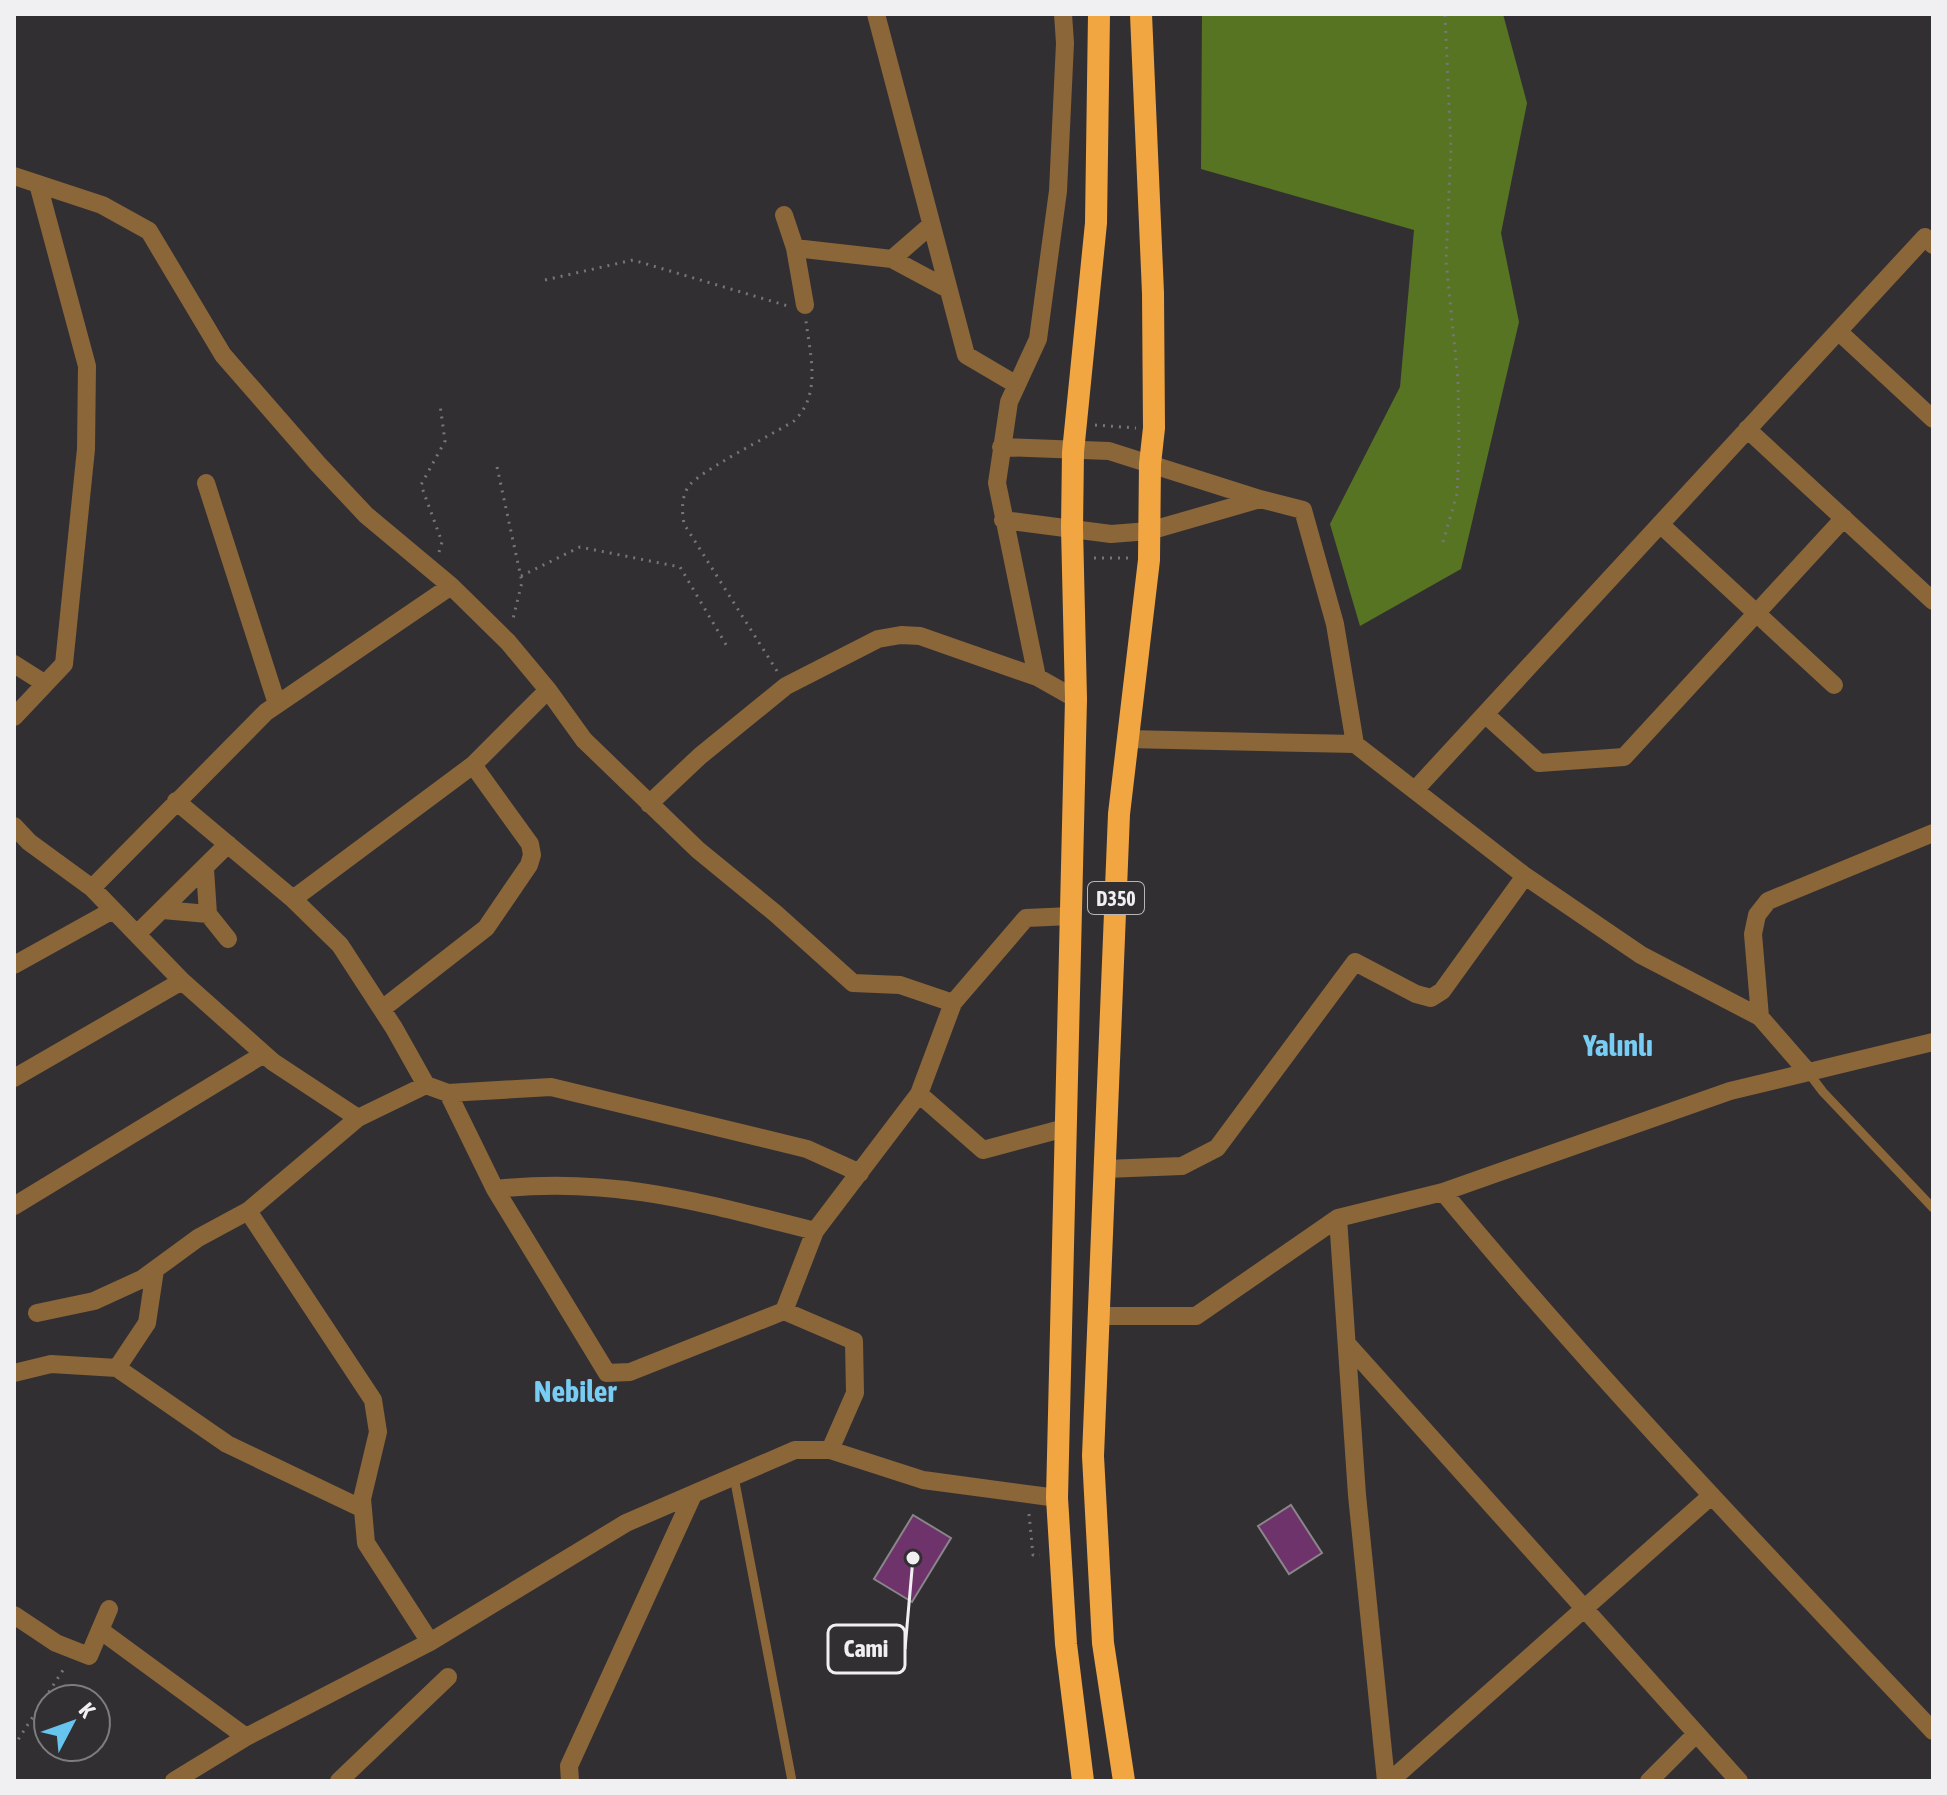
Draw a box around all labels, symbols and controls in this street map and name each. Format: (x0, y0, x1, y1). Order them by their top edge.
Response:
road number: D350 (1088, 882, 1144, 914)
district label: Yalınlı (1582, 1028, 1653, 1062)
district label: Nebiler (534, 1374, 617, 1408)
callout: Cami (828, 1625, 905, 1673)
text: Cami (844, 1635, 888, 1662)
north arrow (32, 1683, 112, 1763)
text: K (74, 1697, 101, 1723)

